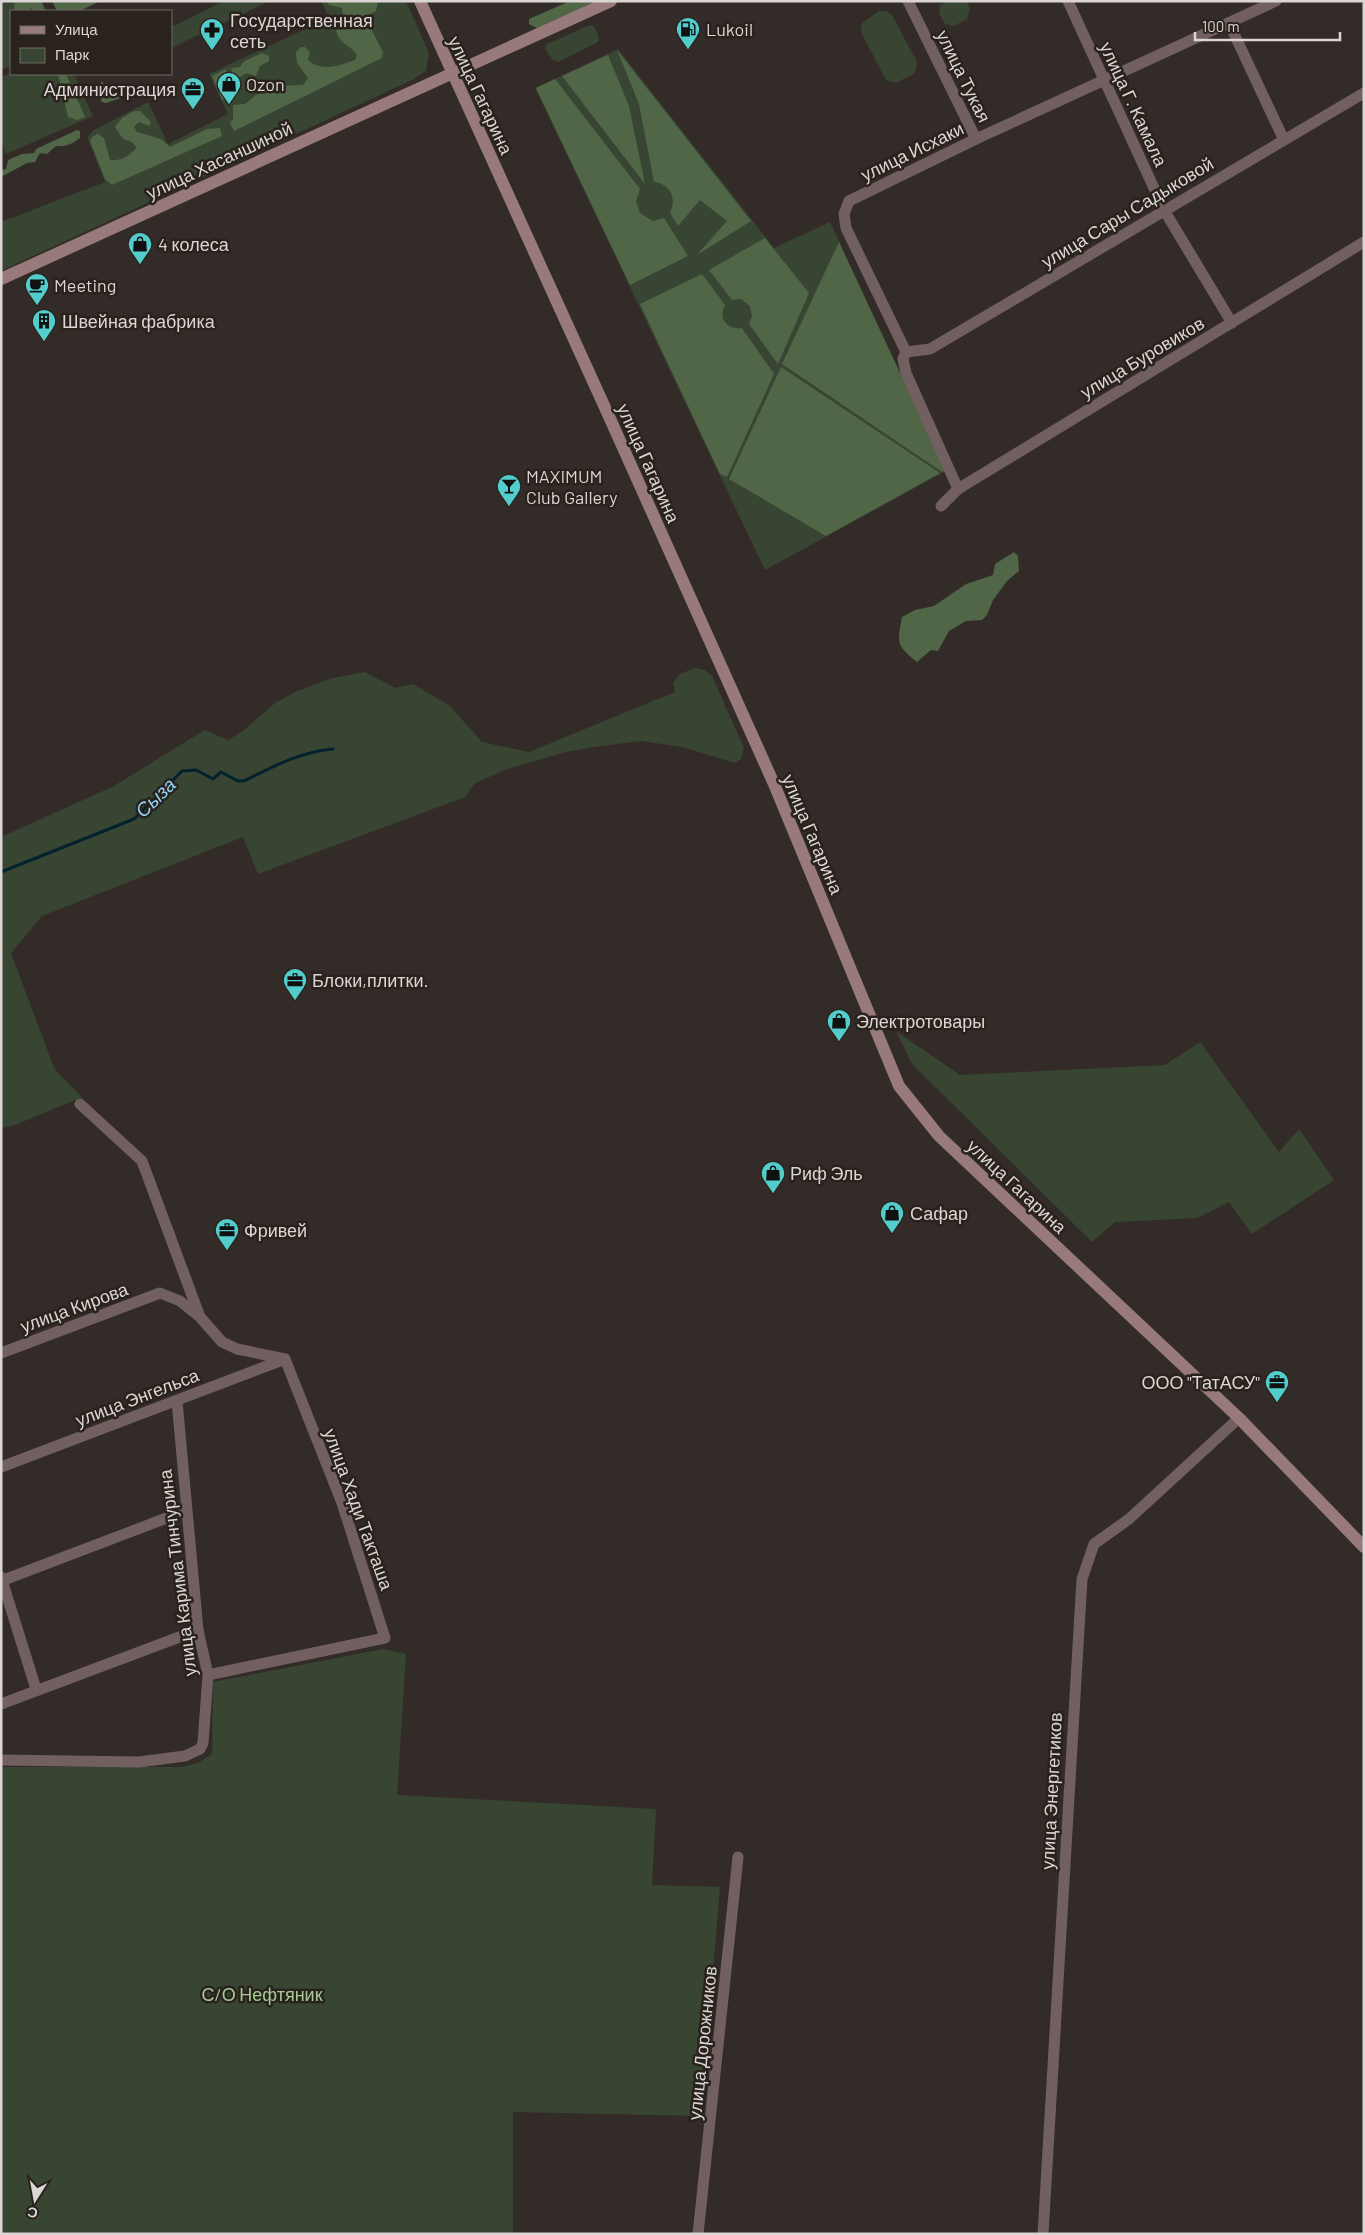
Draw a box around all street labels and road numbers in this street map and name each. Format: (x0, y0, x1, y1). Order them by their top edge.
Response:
street label: улица Тукая (932, 26, 996, 126)
street label: улица Гагарина (444, 32, 518, 159)
street label: улица Г. Камала (1096, 38, 1173, 171)
street label: улица Хасаншиной (142, 117, 296, 203)
street label: улица Исхаки (857, 117, 967, 185)
street label: улица Сары Садыковой (1037, 152, 1217, 272)
street label: улица Буровиков (1076, 311, 1208, 403)
street label: улица Гагарина (613, 400, 685, 527)
street label: улица Гагарина (778, 771, 849, 898)
street label: улица Гагарина (963, 1134, 1072, 1238)
street label: улица Кирова (17, 1277, 132, 1337)
street label: улица Энгельса (72, 1363, 203, 1431)
street label: улица Хади Такташа (320, 1425, 399, 1594)
street label: улица Карима Тинчурина (153, 1467, 201, 1678)
street label: улица Энергетиков (1036, 1712, 1066, 1870)
street label: улица Дорожников (683, 1965, 721, 2121)

